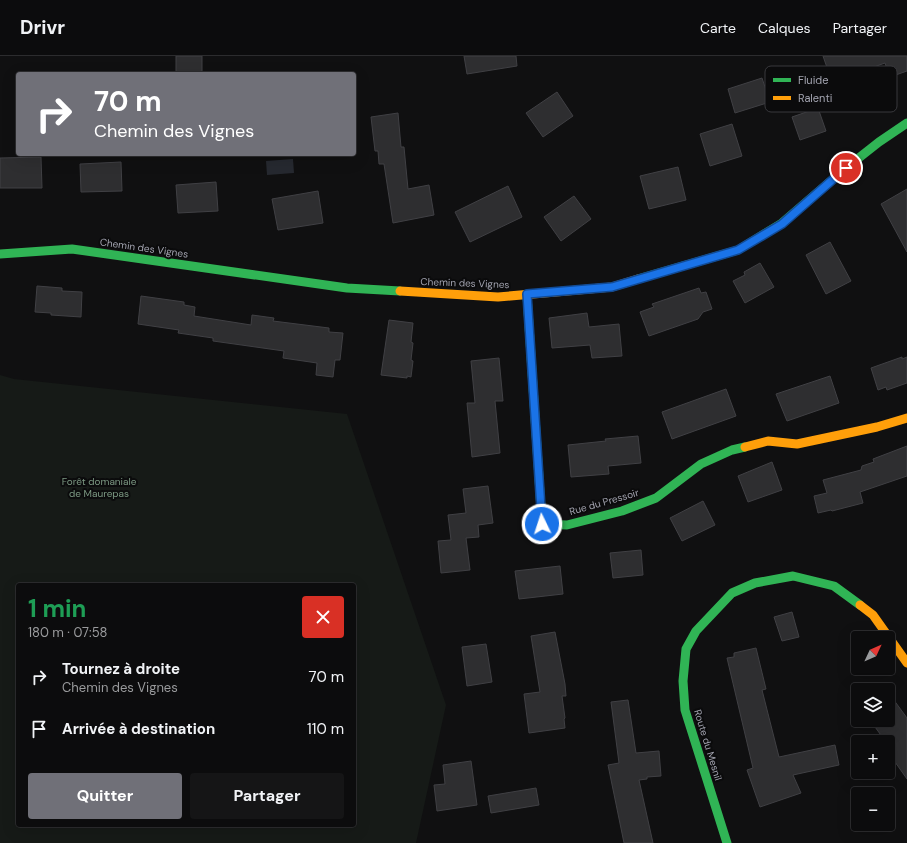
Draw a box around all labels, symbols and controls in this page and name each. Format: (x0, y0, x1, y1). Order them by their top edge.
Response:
text: Drivr (20, 15, 65, 40)
text: Carte (700, 19, 736, 37)
text: Calques (758, 19, 811, 37)
text: Partager (833, 19, 887, 37)
legend (765, 66, 897, 112)
text: Fluide (798, 73, 828, 87)
text: 70 m (94, 83, 162, 120)
icon: right (28, 88, 80, 140)
text: Ralenti (798, 91, 832, 105)
text: Chemin des Vignes (94, 119, 254, 143)
pin (829, 151, 863, 185)
icon: arrive (835, 157, 857, 179)
street label: Chemin des Vignes (99, 235, 189, 261)
street label: Chemin des Vignes (420, 275, 510, 291)
park label: Forêt domaniale de Maurepas (62, 475, 137, 500)
street label: Rue du Pressoir (568, 486, 641, 518)
position arrow (521, 503, 563, 545)
text: 1 min (28, 593, 86, 624)
button: close (302, 596, 344, 638)
text: 180 m · 07:58 (28, 624, 108, 641)
north arrow (851, 631, 895, 675)
map controls (851, 631, 895, 831)
text: Tournez à droite (62, 659, 180, 679)
icon: right (28, 666, 50, 688)
text: 70 m (309, 667, 344, 687)
text: Chemin des Vignes (62, 679, 178, 696)
button: layers (851, 683, 895, 727)
street label: Route du Mesnil (691, 708, 725, 782)
icon: arrive (28, 718, 50, 740)
text: Arrivée à destination (62, 719, 215, 739)
text: 110 m (307, 719, 344, 739)
button: + (851, 735, 895, 779)
button: Quitter (28, 773, 182, 819)
button: Partager (190, 773, 344, 819)
button: − (851, 787, 895, 831)

